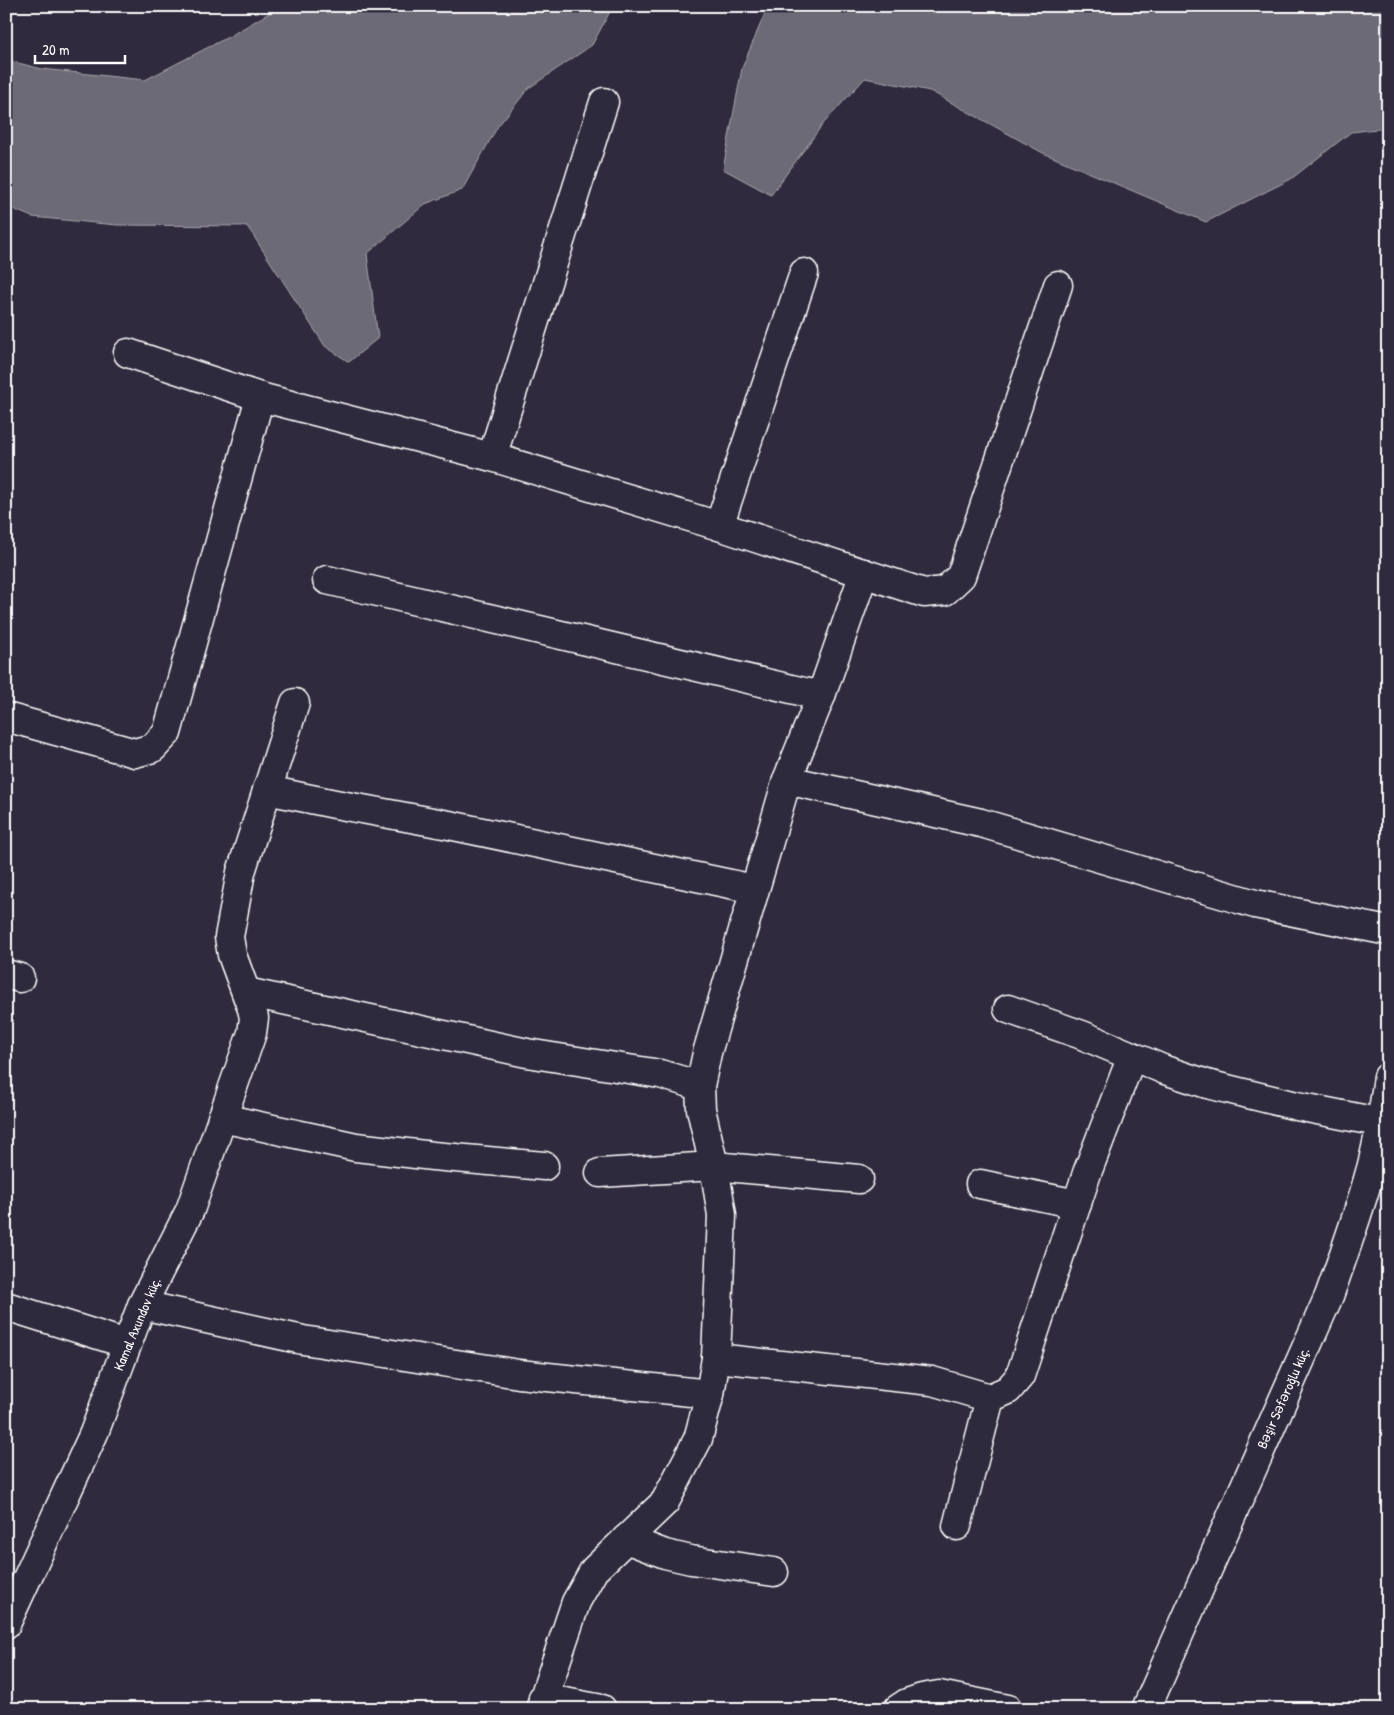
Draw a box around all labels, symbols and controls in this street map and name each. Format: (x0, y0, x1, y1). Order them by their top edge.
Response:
scale bar (35, 32, 125, 64)
text: 20 m (42, 39, 69, 60)
street label: Kamal Axundov küç. (108, 1274, 165, 1373)
street label: Bəşir Səfəroğlu küç. (1252, 1344, 1314, 1452)

